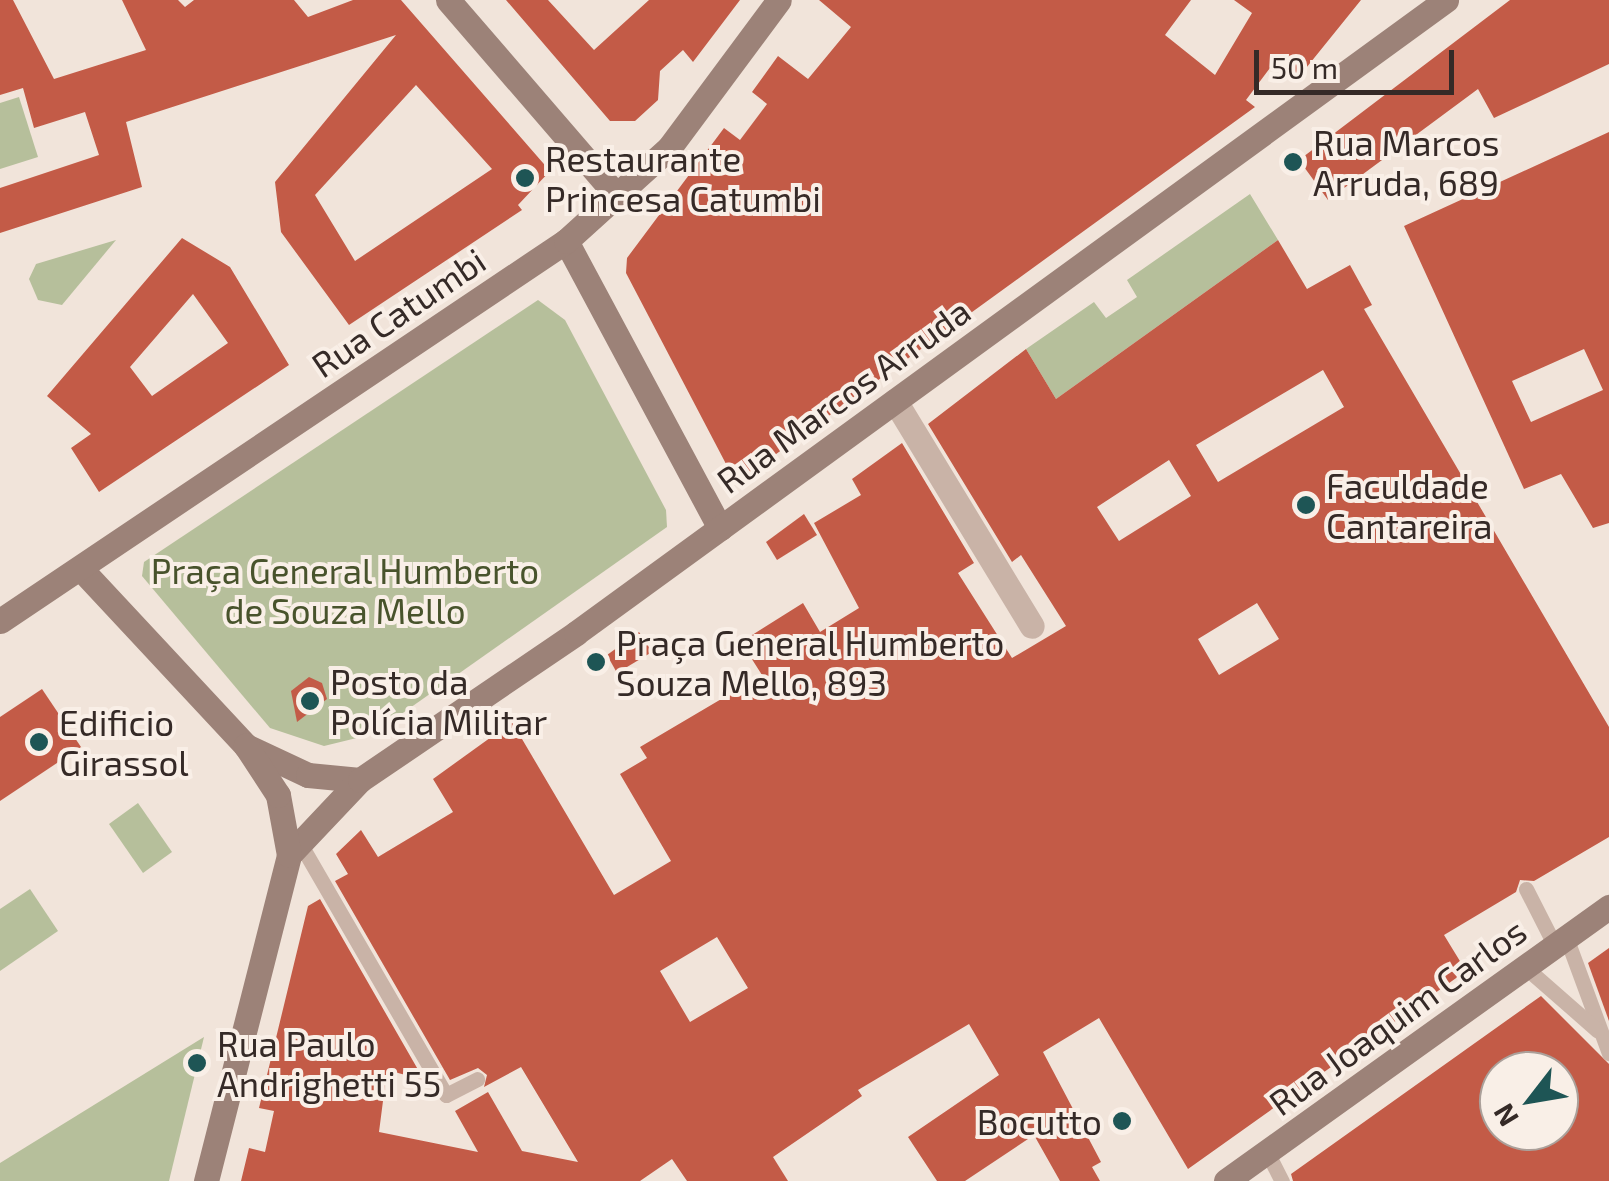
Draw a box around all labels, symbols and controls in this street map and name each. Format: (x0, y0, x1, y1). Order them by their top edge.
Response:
scale bar (1259, 30, 1459, 92)
text: 50 m (1271, 49, 1338, 85)
place label: Rua Marcos Arruda, 689 (1313, 121, 1500, 203)
place label: Restaurante Princesa Catumbi (545, 137, 821, 219)
marker: Rua Marcos Arruda, 689 (1282, 151, 1304, 173)
marker: Restaurante Princesa Catumbi (514, 167, 536, 189)
street label: Rua Catumbi (303, 239, 493, 385)
street label: Rua Marcos Arruda (708, 289, 978, 501)
place label: Faculdade Cantareira (1326, 464, 1492, 546)
marker: Faculdade Cantareira (1295, 494, 1317, 516)
park label: Praça General Humberto de Souza Mello (150, 549, 540, 631)
place label: Praça General Humberto Souza Mello, 893 (616, 621, 1005, 703)
marker: Praça General Humberto Souza Mello, 893 (585, 651, 607, 673)
place label: Posto da Polícia Militar (330, 660, 547, 742)
marker: Posto da Polícia Militar (299, 690, 321, 712)
place label: Edificio Girassol (59, 701, 189, 783)
marker: Edificio Girassol (28, 731, 50, 753)
street label: Rua Joaquim Carlos (1260, 909, 1534, 1123)
place label: Rua Paulo Andrighetti 55 (217, 1022, 441, 1104)
north arrow (1479, 1051, 1579, 1151)
marker: Rua Paulo Andrighetti 55 (186, 1052, 208, 1074)
text: N (1485, 1098, 1525, 1133)
place label: Bocutto (977, 1100, 1102, 1142)
marker: Bocutto (1111, 1110, 1133, 1132)

